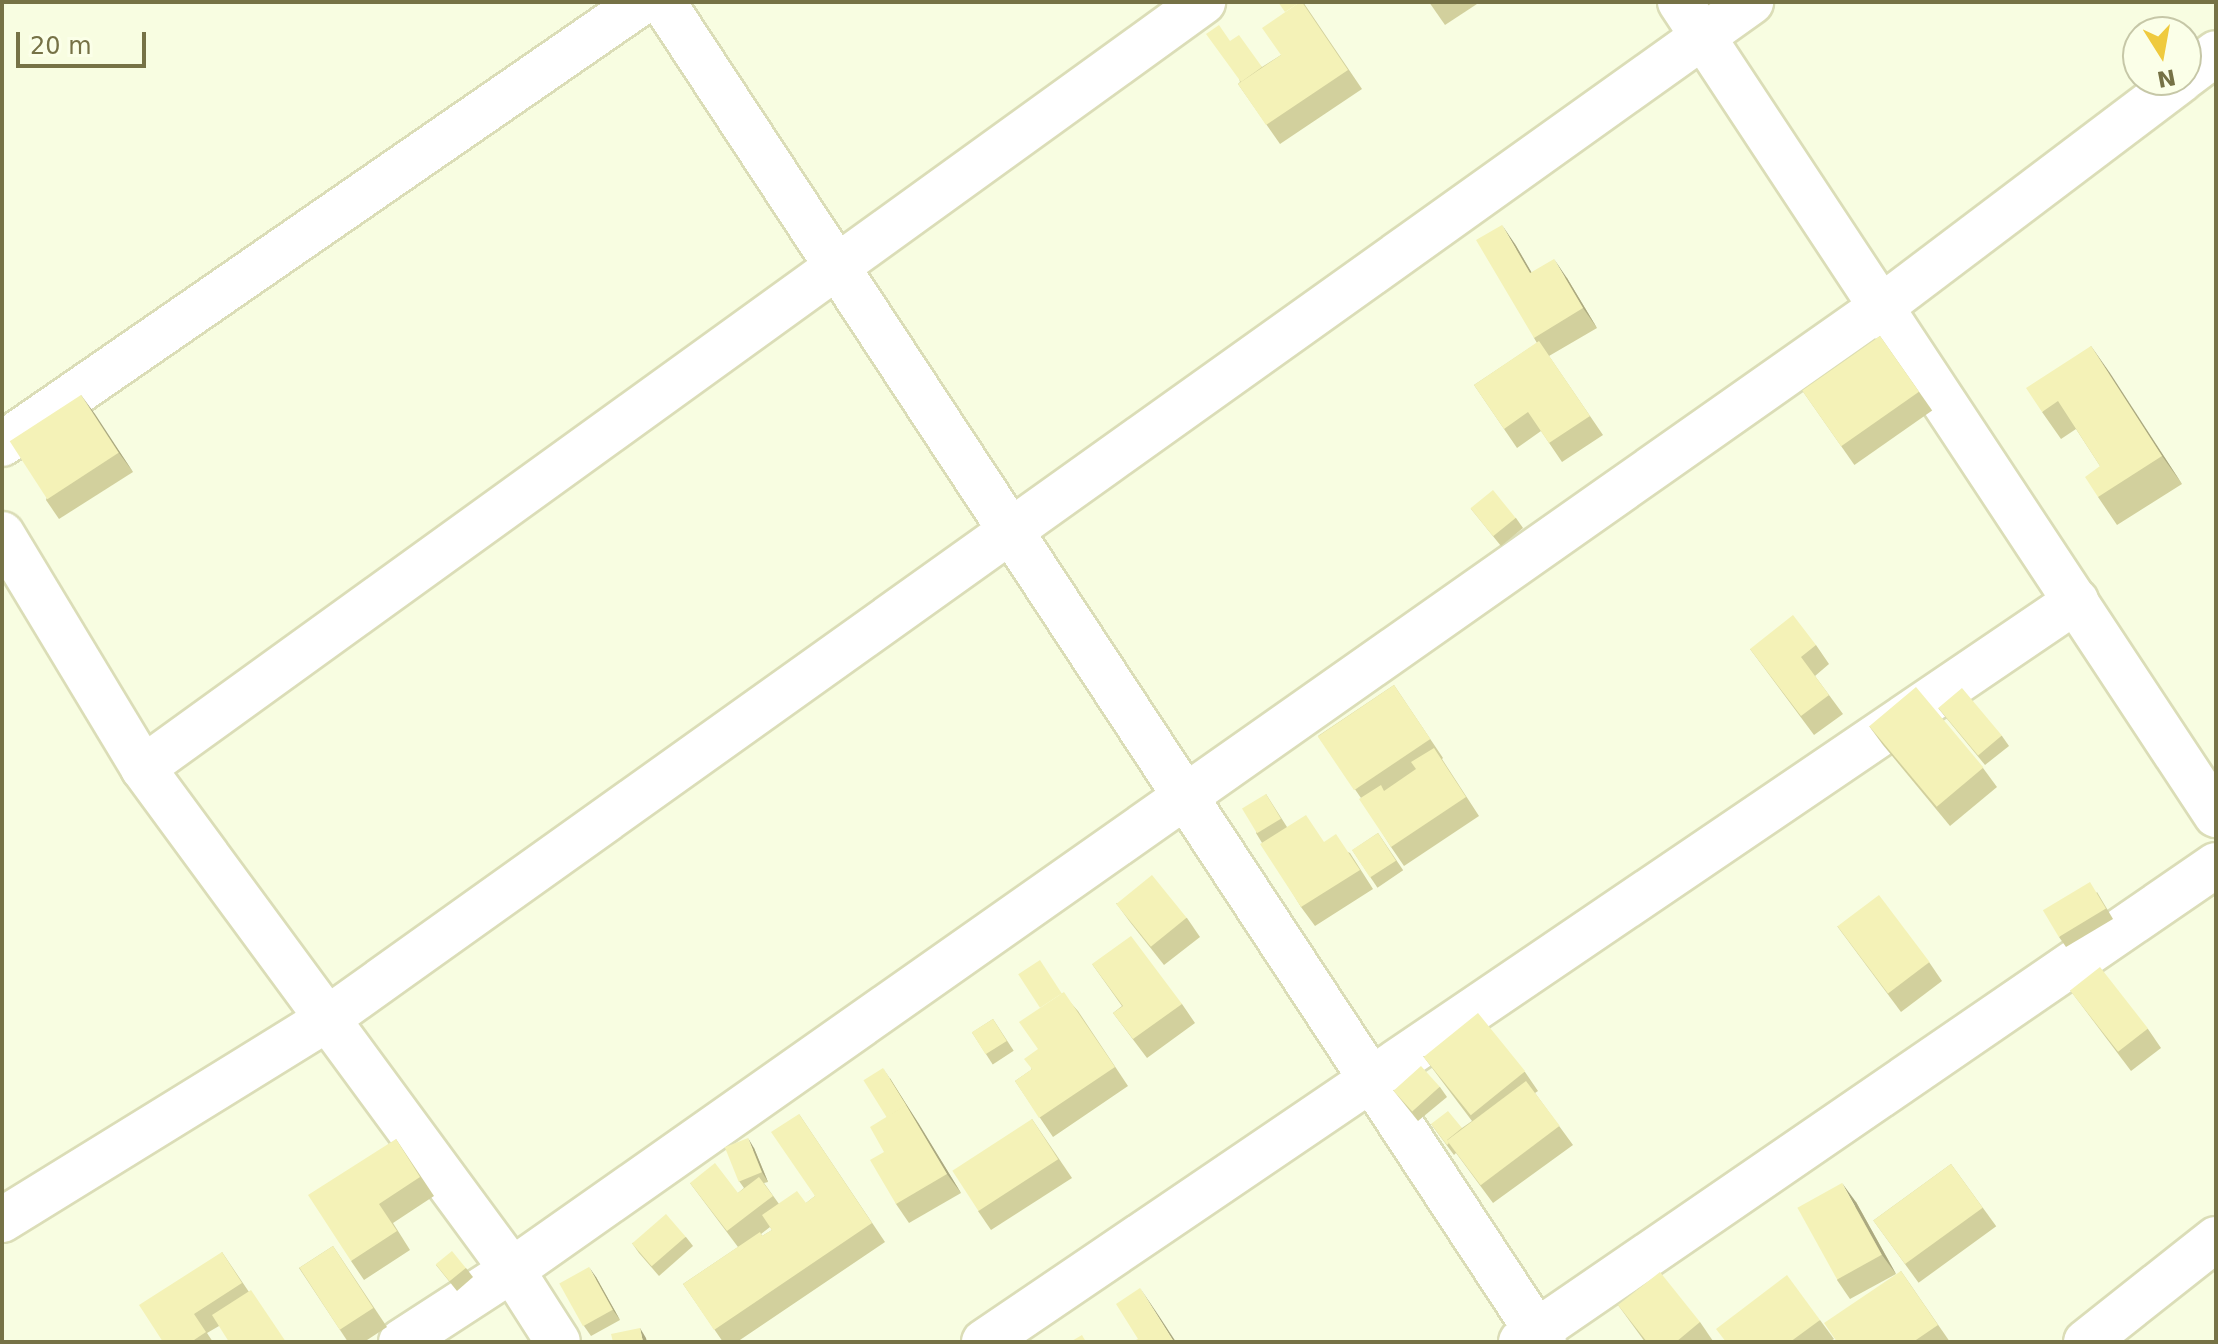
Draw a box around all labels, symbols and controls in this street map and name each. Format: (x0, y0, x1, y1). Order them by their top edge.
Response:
scale bar (20, 16, 150, 66)
north arrow (2122, 16, 2202, 96)
text: 20 m (30, 32, 92, 60)
text: N (2155, 64, 2178, 92)

